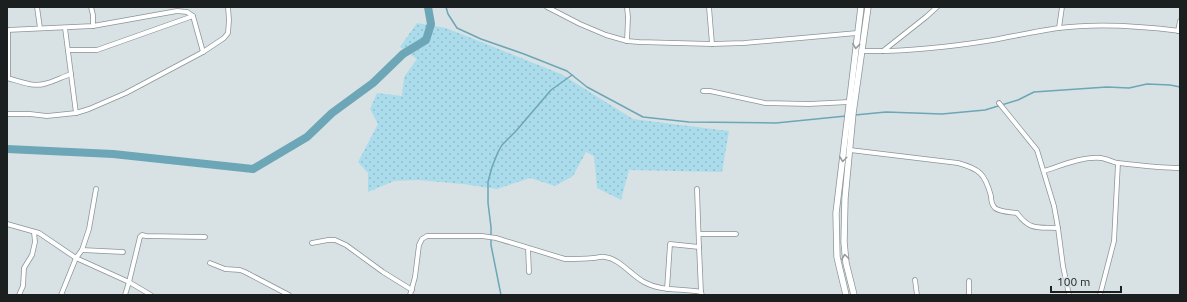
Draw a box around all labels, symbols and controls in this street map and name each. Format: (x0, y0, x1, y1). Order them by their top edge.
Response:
one-way arrow (851, 43, 860, 49)
one-way arrow (838, 156, 847, 162)
one-way arrow (841, 254, 850, 260)
scale bar (1051, 268, 1121, 294)
text: 100 m (1057, 275, 1090, 288)

